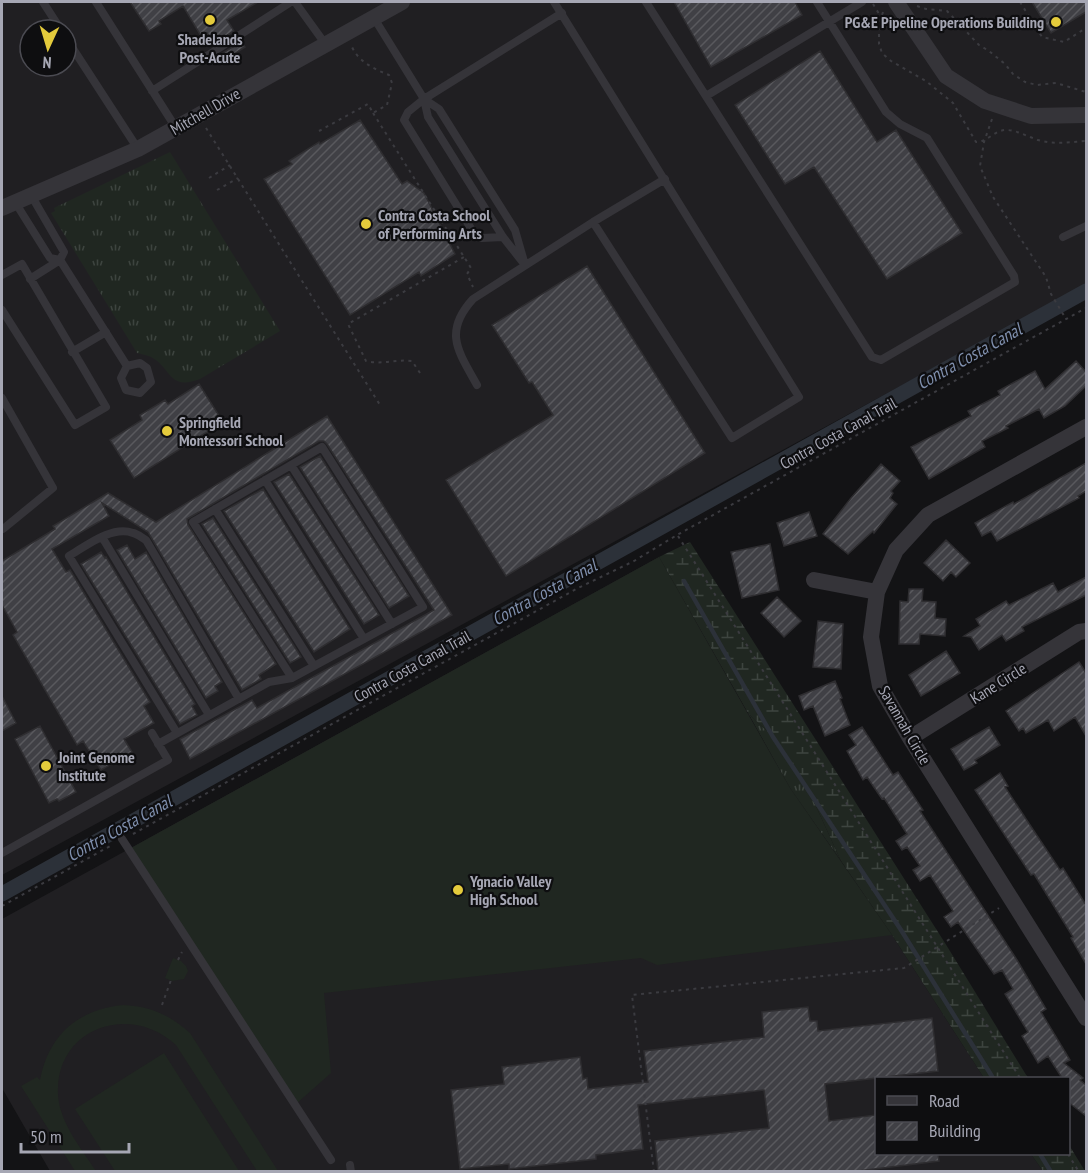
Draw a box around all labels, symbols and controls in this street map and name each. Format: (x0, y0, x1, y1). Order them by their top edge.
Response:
place label: PG&E Pipeline Operations Building (845, 12, 1044, 32)
marker: Shadelands Post-Acute (203, 13, 217, 27)
marker: PG&E Pipeline Operations Building (1049, 15, 1063, 29)
north arrow (18, 18, 78, 78)
place label: Shadelands Post-Acute (177, 29, 243, 67)
text: N (42, 53, 52, 73)
street label: Mitchell Drive (167, 83, 243, 139)
place label: Contra Costa School of Performing Arts (378, 205, 490, 243)
marker: Contra Costa School of Performing Arts (359, 217, 373, 231)
water label: Contra Costa Canal (913, 317, 1027, 394)
street label: Contra Costa Canal Trail (776, 393, 900, 473)
place label: Springfield Montessori School (179, 412, 283, 450)
marker: Springfield Montessori School (160, 424, 174, 438)
water label: Contra Costa Canal (488, 553, 602, 630)
street label: Contra Costa Canal Trail (350, 626, 474, 706)
street label: Kane Circle (966, 658, 1030, 708)
street label: Savannah Circle (874, 682, 936, 768)
place label: Joint Genome Institute (57, 747, 135, 785)
marker: Joint Genome Institute (39, 759, 53, 773)
water label: Contra Costa Canal (63, 789, 177, 866)
place label: Ygnacio Valley High School (469, 871, 552, 909)
marker: Ygnacio Valley High School (451, 883, 465, 897)
legend (875, 1077, 1070, 1155)
text: Road (929, 1089, 960, 1112)
scale bar (21, 1116, 129, 1154)
text: Building (929, 1119, 981, 1142)
text: 50 m (30, 1125, 62, 1148)

